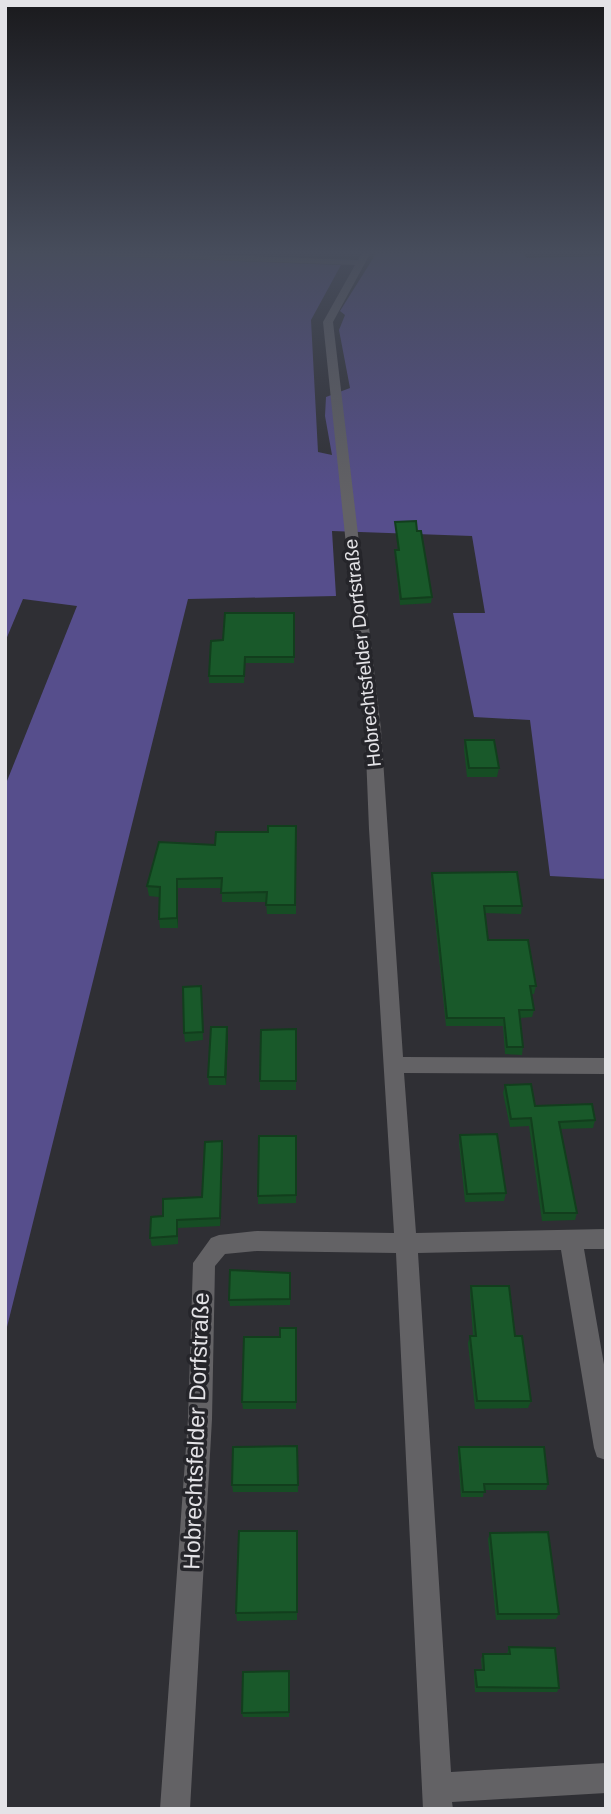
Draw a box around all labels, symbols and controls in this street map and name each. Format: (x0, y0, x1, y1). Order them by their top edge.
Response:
street label: Hobrechtsfelder Dorfstraße (340, 538, 385, 768)
street label: Hobrechtsfelder Dorfstraße (178, 1292, 214, 1570)

